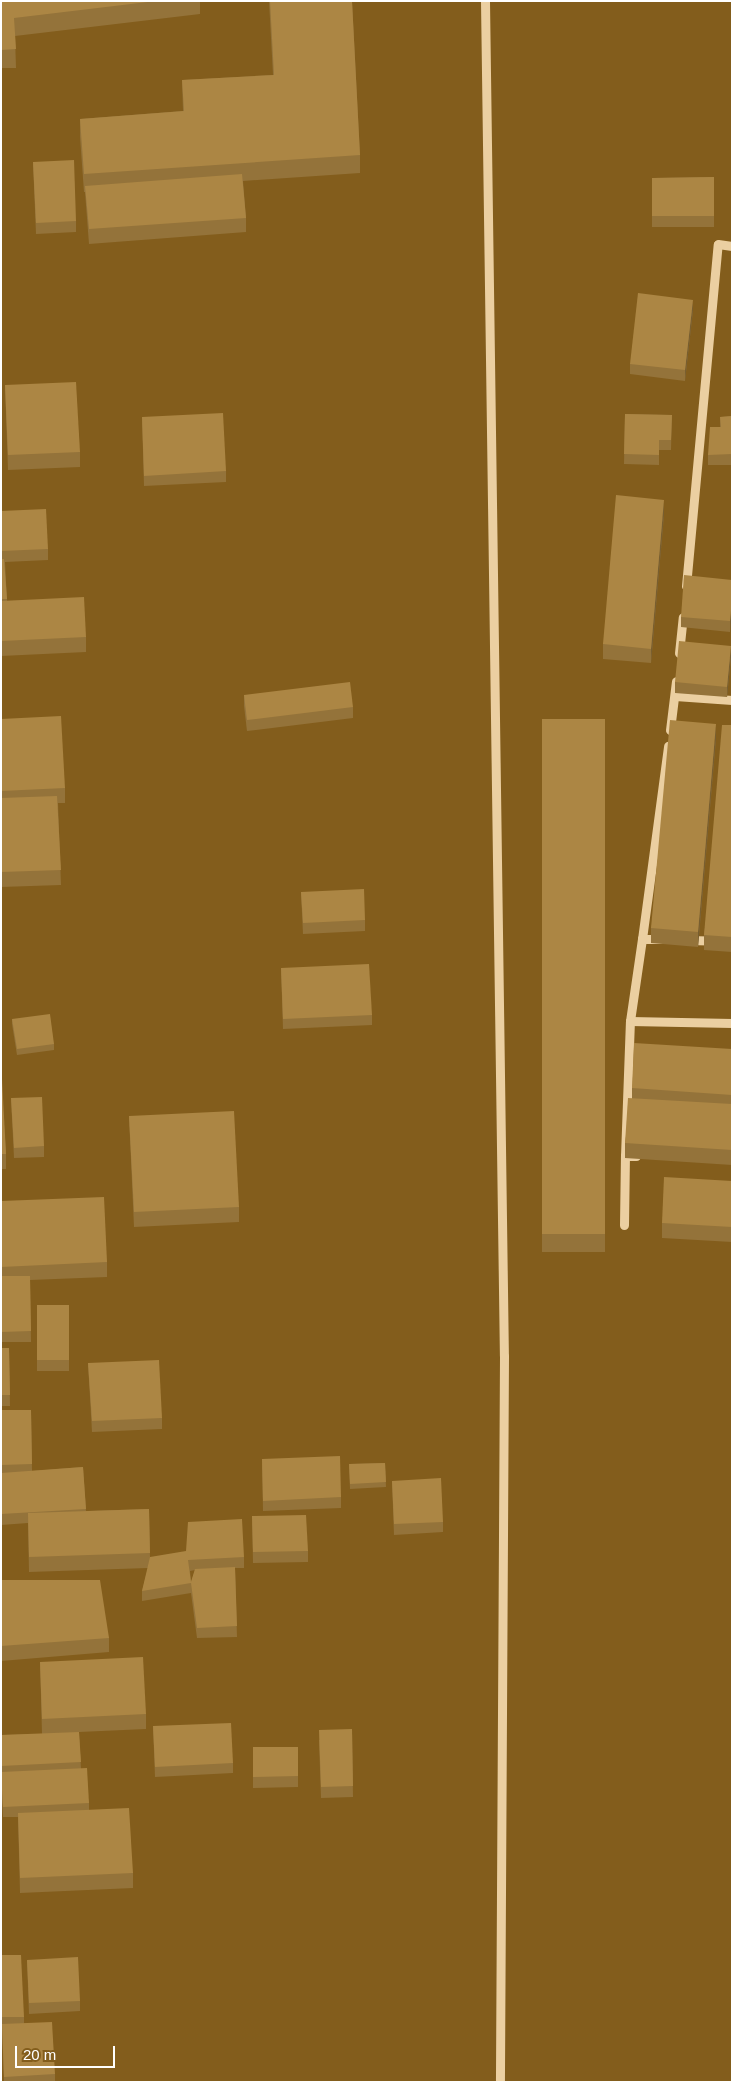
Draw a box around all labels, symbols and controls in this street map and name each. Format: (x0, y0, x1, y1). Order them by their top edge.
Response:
scale bar (18, 2036, 118, 2068)
text: 20 m (23, 2046, 56, 2063)

